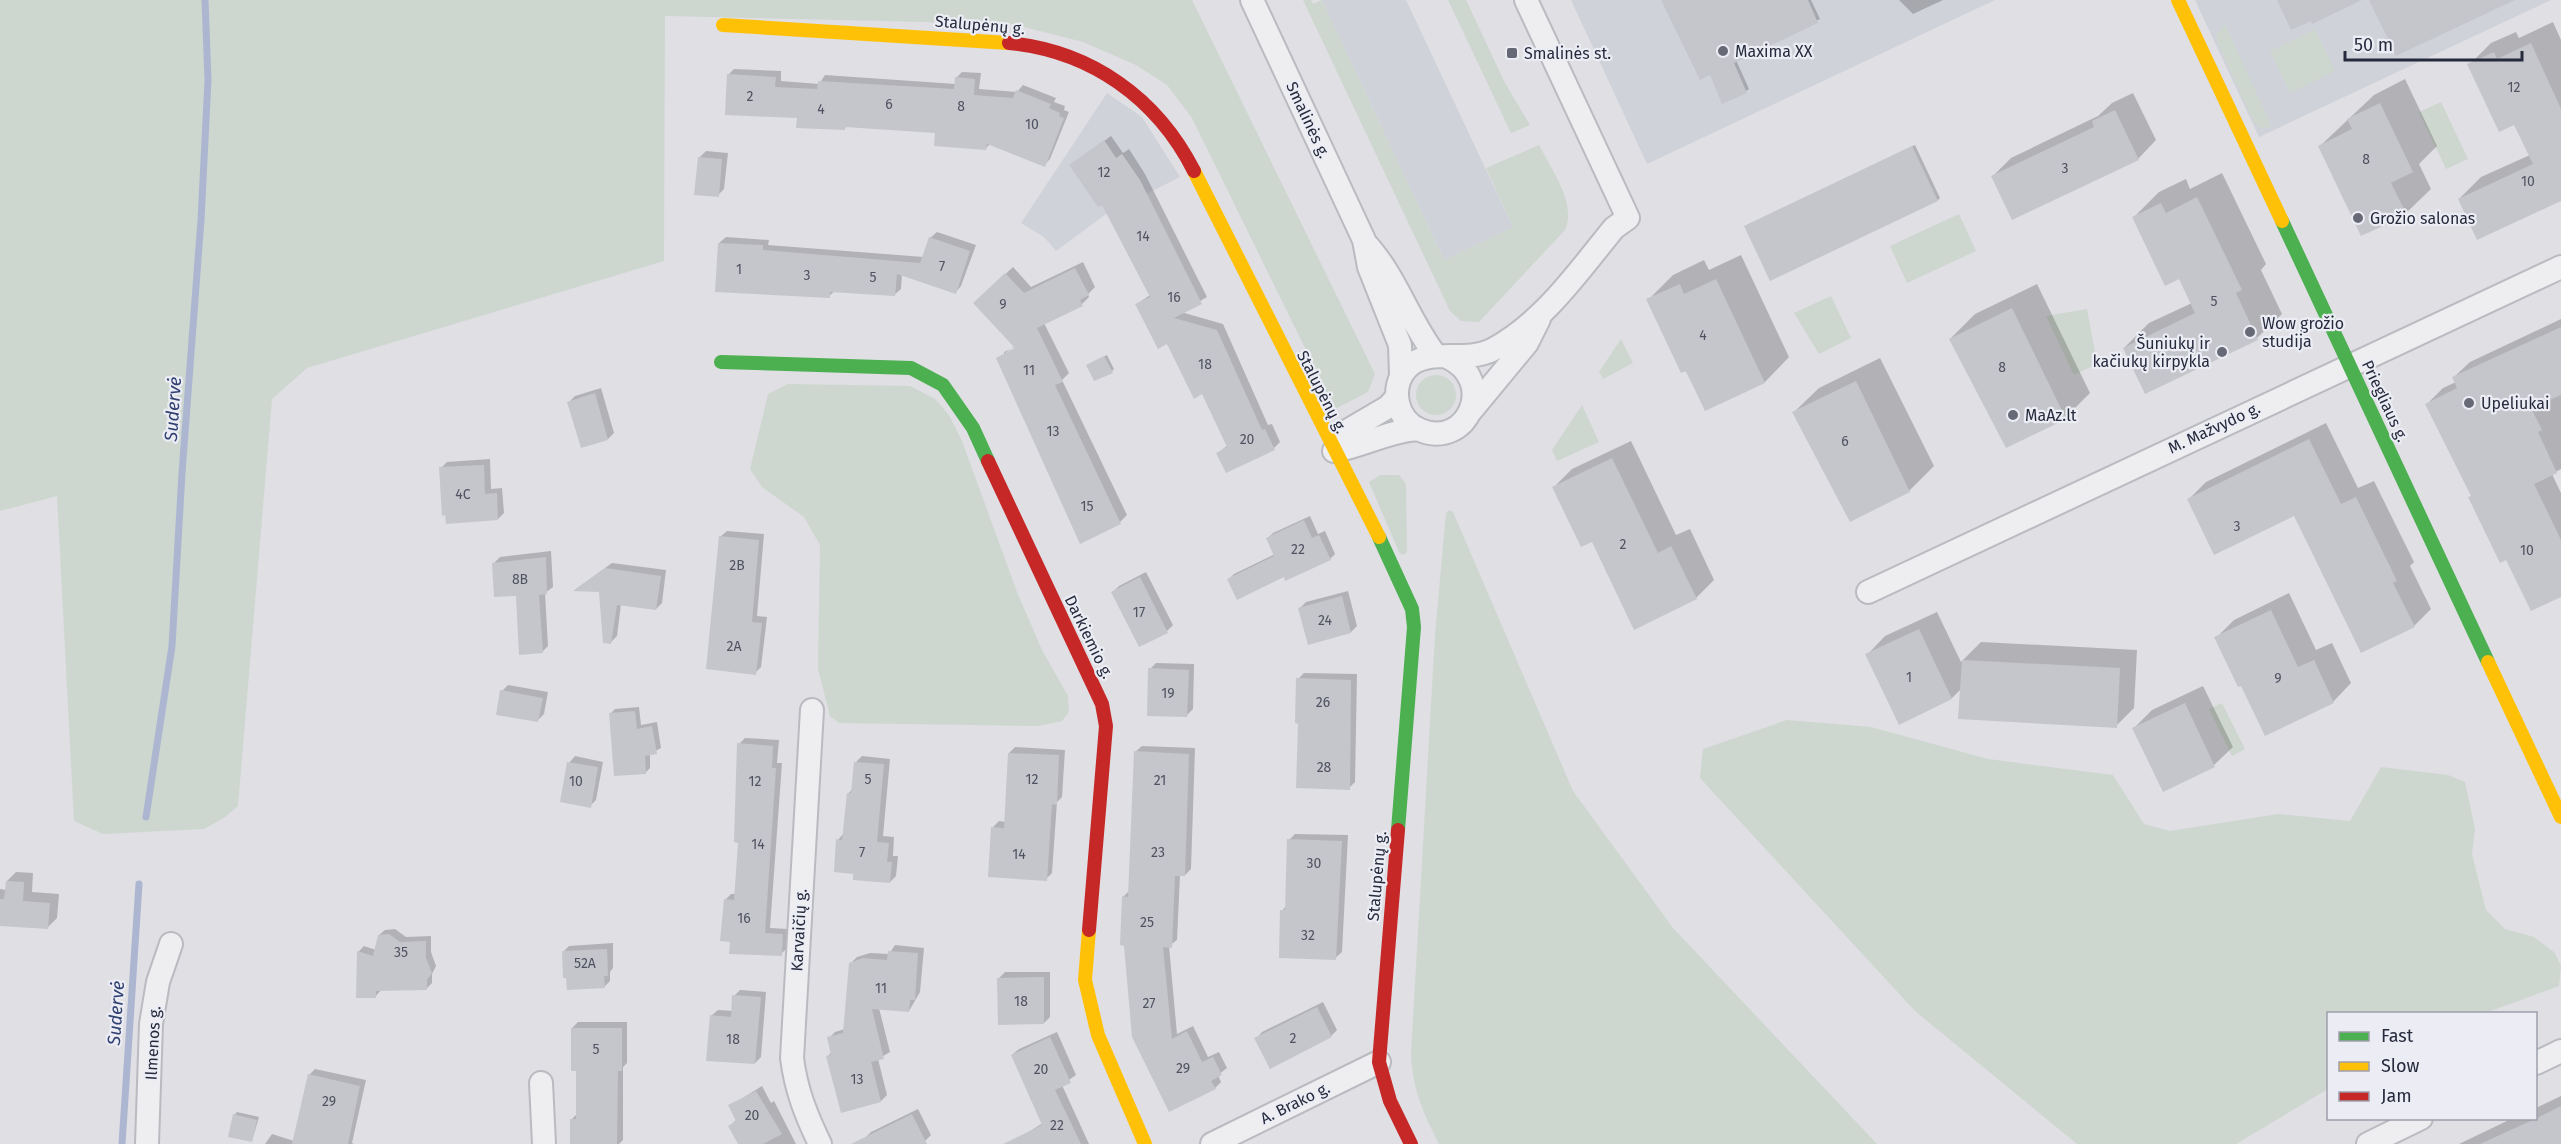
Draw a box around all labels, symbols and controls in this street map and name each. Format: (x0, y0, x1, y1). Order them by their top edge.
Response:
street label: Stalupėnų g. (934, 12, 1026, 38)
scale bar (2345, 24, 2522, 62)
text: 50 m (2354, 34, 2393, 56)
place label: Maxima XX (1735, 42, 1813, 61)
place label: Smalinės st. (1524, 44, 1611, 63)
marker: Maxima XX (1716, 44, 1730, 58)
marker: Smalinės st. (1505, 46, 1519, 60)
street label: Smalinės g. (1282, 79, 1334, 161)
house number: 12 (2508, 79, 2521, 96)
house number: 2 (747, 88, 754, 105)
house number: 6 (885, 96, 893, 113)
house number: 8 (957, 98, 965, 115)
house number: 4 (817, 101, 825, 118)
house number: 10 (1025, 116, 1039, 133)
house number: 8 (2362, 151, 2370, 168)
house number: 3 (2062, 160, 2069, 177)
house number: 12 (1098, 164, 1111, 181)
house number: 10 (2521, 173, 2535, 190)
place label: Grožio salonas (2370, 209, 2475, 228)
marker: Grožio salonas (2351, 211, 2365, 225)
house number: 14 (1136, 228, 1150, 245)
house number: 7 (939, 258, 945, 275)
house number: 1 (736, 261, 742, 278)
house number: 3 (804, 267, 811, 284)
house number: 5 (869, 269, 877, 286)
house number: 16 (1167, 289, 1181, 306)
house number: 5 (2210, 293, 2218, 310)
house number: 9 (999, 296, 1007, 313)
place label: Wow grožio studija (2262, 314, 2344, 351)
marker: Wow grožio studija (2243, 325, 2257, 339)
house number: 4 (1699, 327, 1707, 344)
place label: Šuniukų ir kačiukų kirpykla (2093, 333, 2211, 371)
marker: Šuniukų ir kačiukų kirpykla (2215, 345, 2229, 359)
street label: Stalupėnų g. (1293, 347, 1351, 437)
house number: 18 (1198, 356, 1212, 373)
street label: Priegliaus g. (2358, 357, 2412, 445)
house number: 8 (1998, 359, 2006, 376)
house number: 11 (1023, 362, 1035, 379)
water label: Sudervė (160, 376, 186, 443)
place label: Upeliukai (2481, 394, 2550, 413)
marker: Upeliukai (2462, 396, 2476, 410)
street label: M. Mažvydo g. (2165, 398, 2263, 458)
place label: MaAz.lt (2025, 406, 2077, 425)
marker: MaAz.lt (2006, 408, 2020, 422)
house number: 13 (1046, 423, 1060, 440)
house number: 20 (1240, 431, 1255, 448)
house number: 6 (1841, 433, 1849, 450)
house number: 4C (455, 486, 471, 503)
house number: 15 (1080, 498, 1094, 515)
house number: 3 (2234, 518, 2241, 535)
house number: 2 (1620, 536, 1627, 553)
house number: 22 (1291, 541, 1305, 558)
house number: 10 (2520, 542, 2534, 559)
house number: 2B (729, 557, 745, 574)
house number: 8B (512, 571, 528, 588)
street label: Darkiemio g. (1061, 592, 1117, 682)
house number: 17 (1133, 604, 1145, 621)
house number: 24 (1318, 612, 1333, 629)
house number: 2A (727, 638, 741, 655)
house number: 1 (1906, 669, 1912, 686)
house number: 9 (2274, 670, 2282, 687)
house number: 19 (1161, 685, 1175, 702)
house number: 26 (1316, 694, 1330, 711)
house number: 28 (1317, 759, 1332, 776)
house number: 5 (864, 771, 872, 788)
house number: 12 (1026, 771, 1039, 788)
house number: 21 (1154, 772, 1166, 789)
house number: 10 (569, 773, 583, 790)
house number: 12 (749, 773, 762, 790)
street label: Stalupėnų g. (1364, 830, 1390, 922)
house number: 14 (751, 836, 765, 853)
house number: 7 (859, 844, 865, 861)
house number: 23 (1151, 844, 1165, 861)
house number: 14 (1012, 846, 1026, 863)
house number: 30 (1307, 855, 1322, 872)
street label: Karvaičių g. (787, 888, 811, 972)
house number: 16 (737, 910, 751, 927)
house number: 25 (1140, 914, 1154, 931)
house number: 32 (1301, 927, 1315, 944)
house number: 35 (394, 944, 408, 961)
house number: 52A (574, 955, 596, 972)
water label: Sudervė (103, 980, 129, 1047)
house number: 11 (875, 980, 887, 997)
house number: 18 (1014, 993, 1028, 1010)
house number: 27 (1142, 995, 1156, 1012)
street label: Ilmenos g. (142, 1005, 164, 1081)
legend (2327, 1012, 2537, 1120)
text: Fast (2381, 1025, 2414, 1047)
house number: 2 (1290, 1030, 1297, 1047)
house number: 18 (726, 1031, 740, 1048)
house number: 5 (592, 1041, 600, 1058)
text: Slow (2381, 1055, 2420, 1077)
house number: 29 (1176, 1060, 1190, 1077)
house number: 20 (1034, 1061, 1049, 1078)
house number: 13 (850, 1071, 864, 1088)
street label: A. Brako g. (1257, 1078, 1333, 1128)
text: Jam (2381, 1085, 2412, 1107)
house number: 29 (322, 1093, 336, 1110)
house number: 20 (745, 1107, 760, 1124)
house number: 22 (1050, 1117, 1064, 1134)

